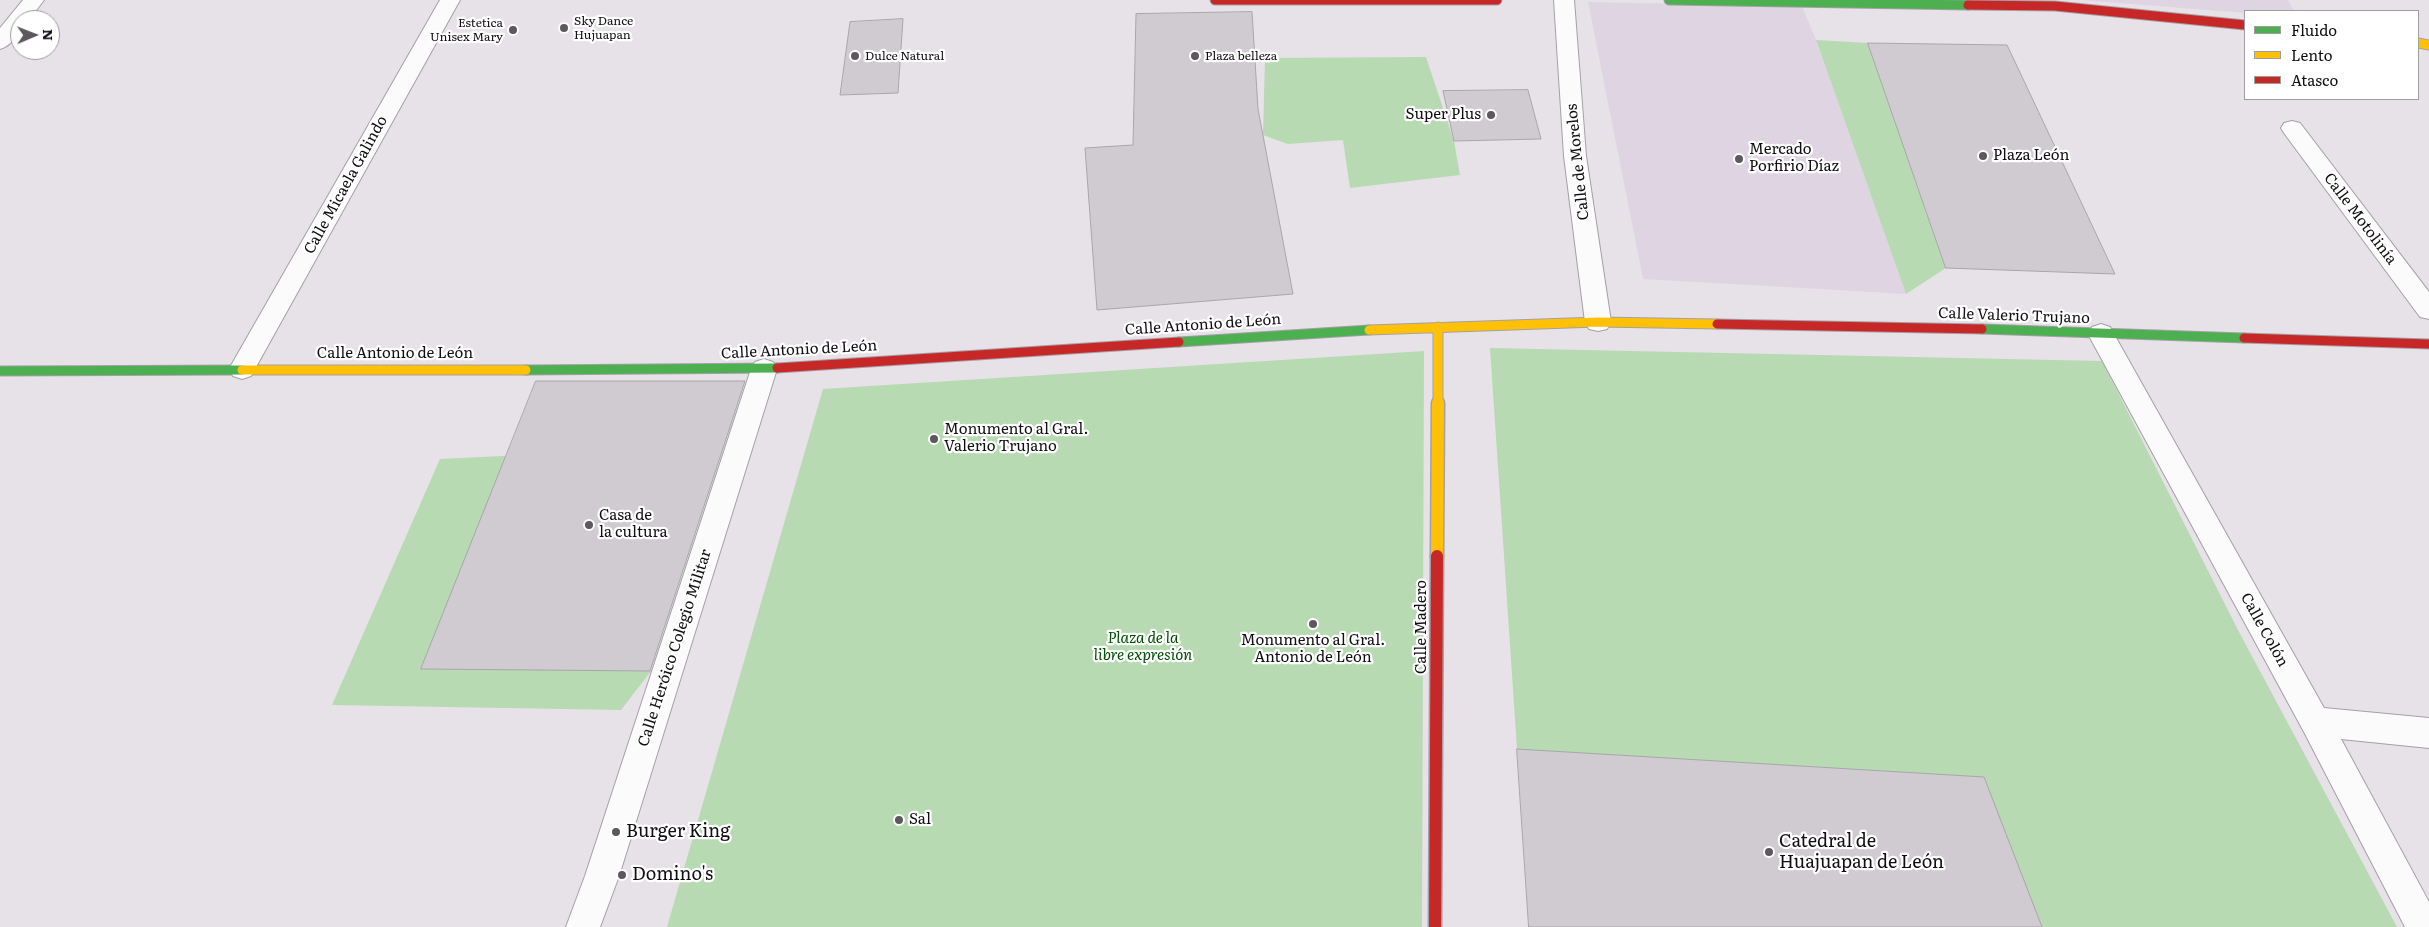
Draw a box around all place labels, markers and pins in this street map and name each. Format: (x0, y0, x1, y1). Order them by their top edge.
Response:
place label: Sky Dance Hujuapan (574, 14, 633, 42)
place label: Estetica Unisex Mary (430, 16, 503, 44)
marker: Sky Dance Hujuapan (558, 22, 570, 34)
marker: Estetica Unisex Mary (507, 24, 519, 36)
place label: Dulce Natural (865, 49, 944, 63)
place label: Plaza belleza (1205, 49, 1277, 63)
marker: Dulce Natural (849, 50, 861, 62)
marker: Plaza belleza (1189, 50, 1201, 62)
place label: Super Plus (1406, 106, 1481, 124)
marker: Super Plus (1485, 109, 1497, 121)
place label: Mercado Porfirio Díaz (1749, 141, 1839, 176)
place label: Plaza León (1993, 147, 2069, 165)
marker: Plaza León (1977, 150, 1989, 162)
marker: Mercado Porfirio Díaz (1733, 153, 1745, 165)
place label: Monumento al Gral. Valerio Trujano (944, 421, 1088, 456)
marker: Monumento al Gral. Valerio Trujano (928, 433, 940, 445)
place label: Casa de la cultura (599, 507, 668, 542)
marker: Casa de la cultura (583, 519, 595, 531)
marker: Monumento al Gral. Antonio de León (1307, 618, 1319, 630)
place label: Monumento al Gral. Antonio de León (1241, 632, 1385, 667)
place label: Sal (909, 811, 931, 829)
marker: Sal (893, 814, 905, 826)
place label: Burger King (626, 821, 730, 843)
marker: Burger King (610, 826, 622, 838)
place label: Catedral de Huajuapan de León (1779, 831, 1944, 874)
marker: Catedral de Huajuapan de León (1763, 846, 1775, 858)
place label: Domino's (632, 864, 713, 886)
marker: Domino's (616, 869, 628, 881)

